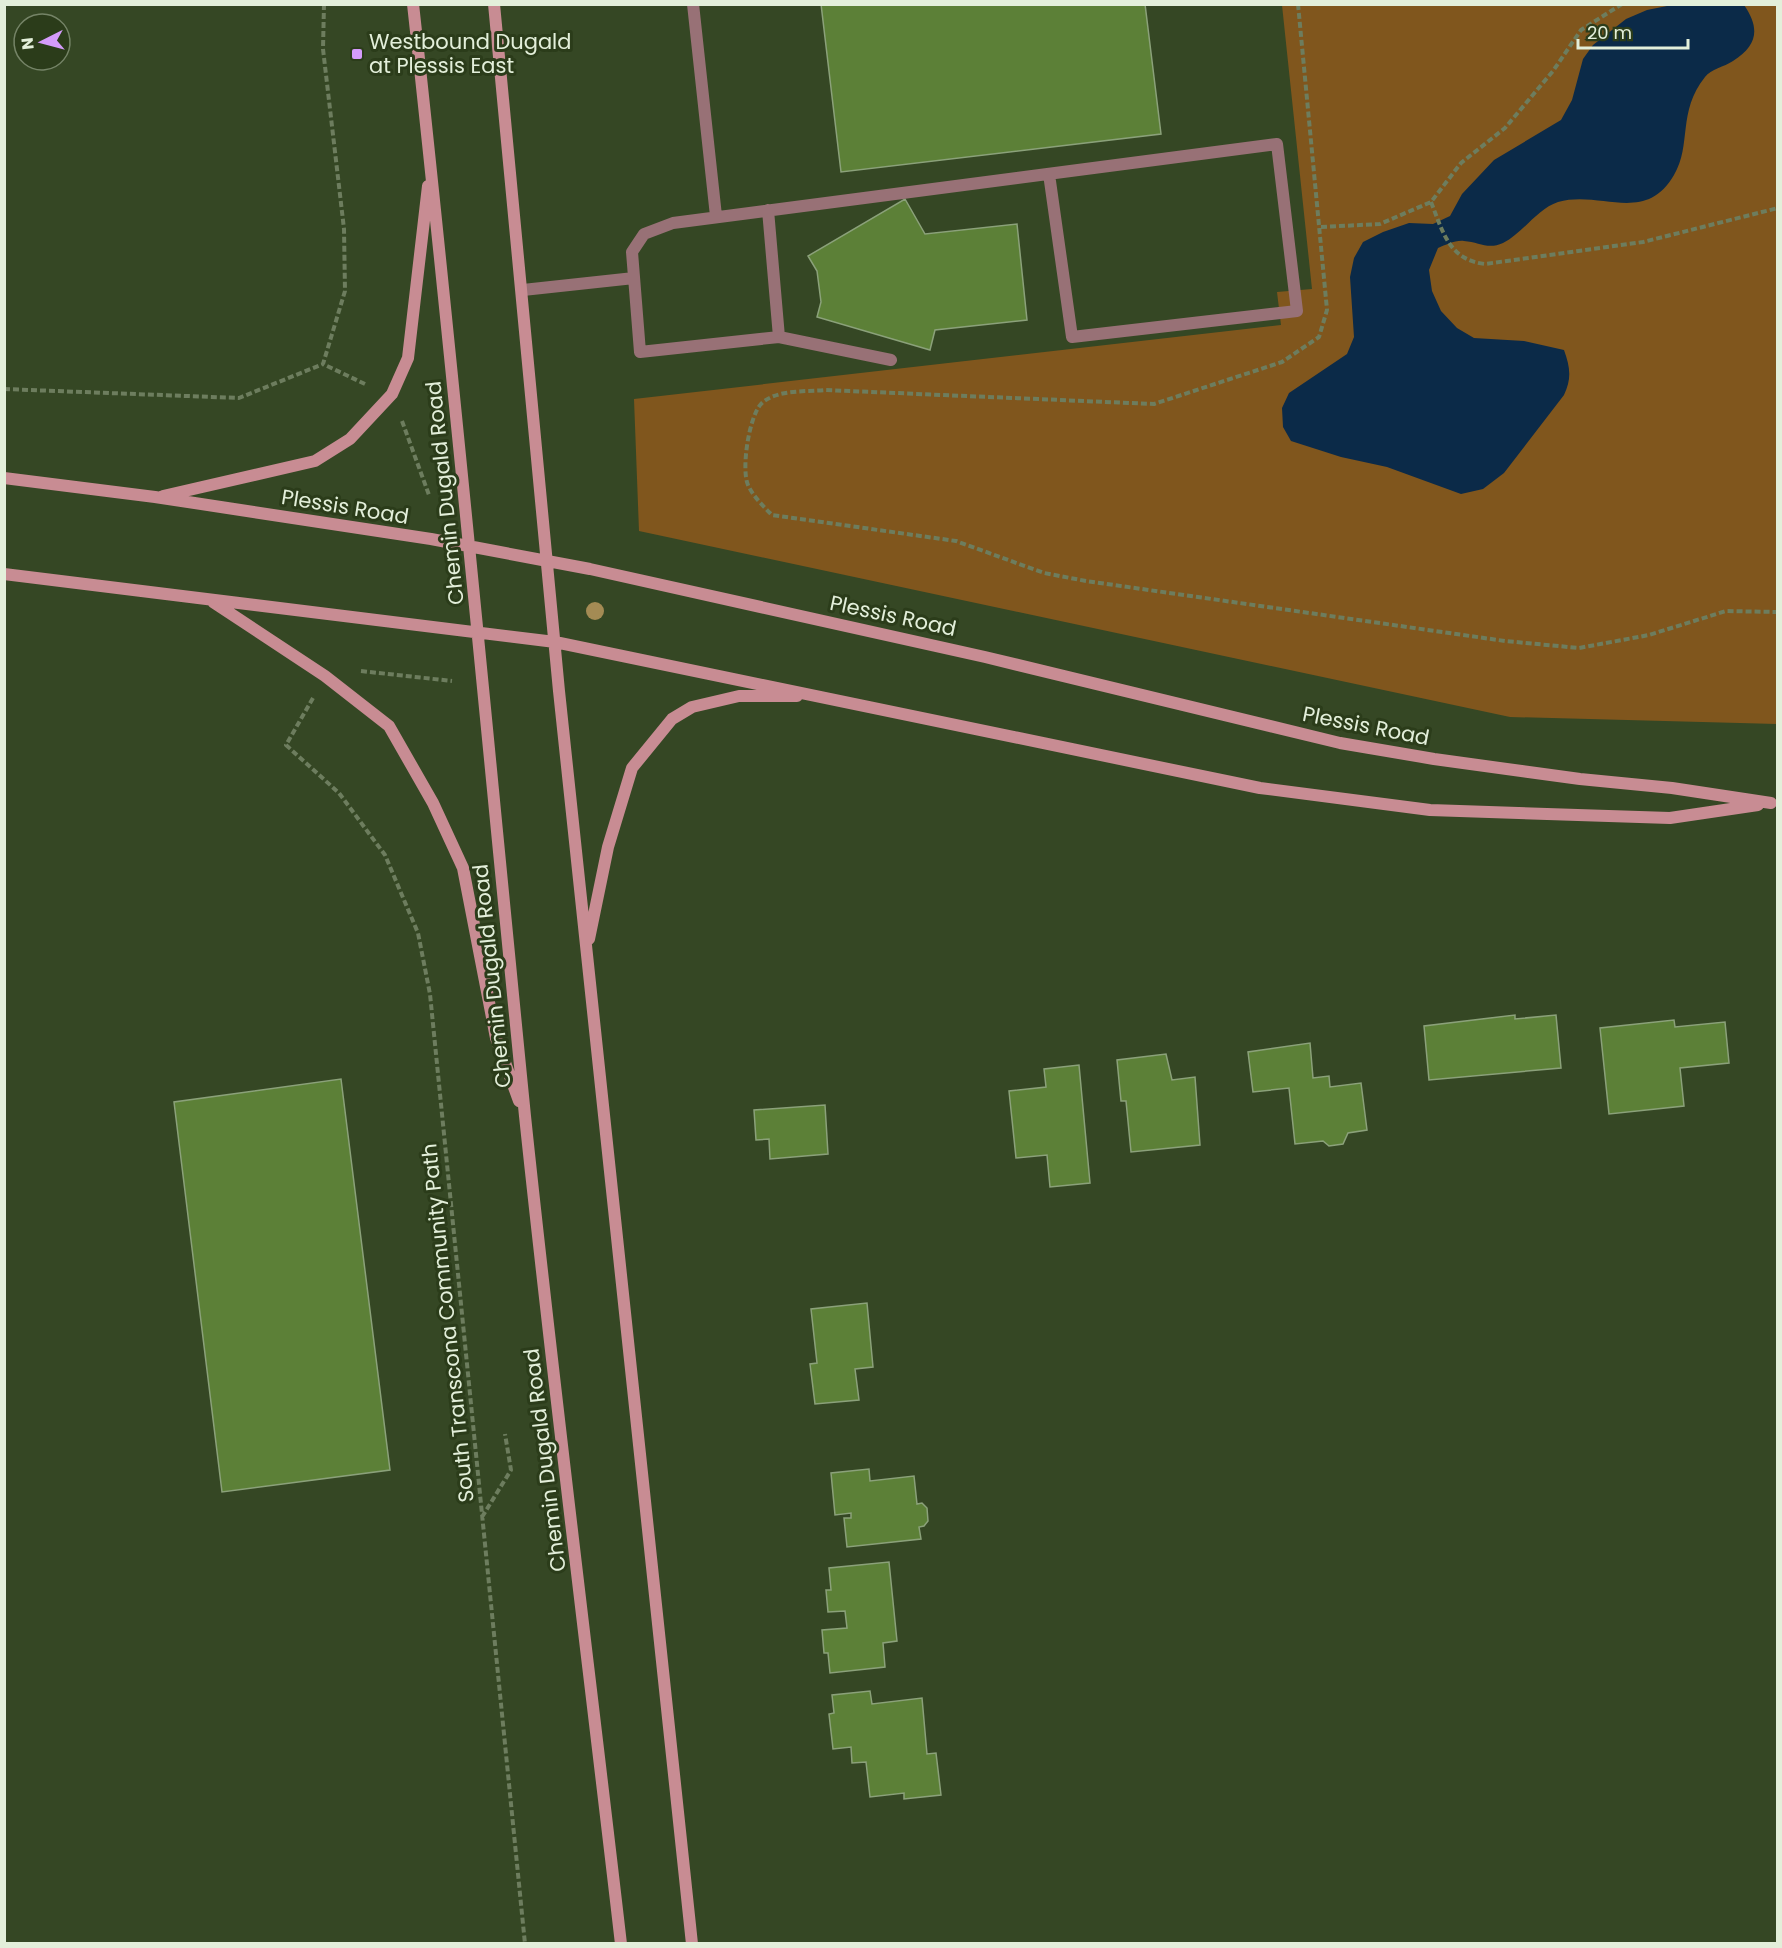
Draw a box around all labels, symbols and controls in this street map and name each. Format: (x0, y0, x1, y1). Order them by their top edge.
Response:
north arrow (12, 12, 72, 72)
scale bar (1578, 12, 1688, 50)
text: 20 m (1587, 20, 1632, 45)
place label: Westbound Dugald at Plessis East (369, 27, 571, 80)
text: N (16, 36, 40, 51)
marker: Westbound Dugald at Plessis East (350, 47, 364, 61)
street label: Chemin Dugald Road (418, 380, 471, 606)
street label: Plessis Road (279, 482, 411, 531)
street label: Plessis Road (827, 588, 959, 643)
street label: Plessis Road (1300, 699, 1432, 752)
street label: Chemin Dugald Road (465, 863, 518, 1089)
street label: South Transcona Community Path (414, 1142, 481, 1504)
street label: Chemin Dugald Road (516, 1347, 573, 1573)

